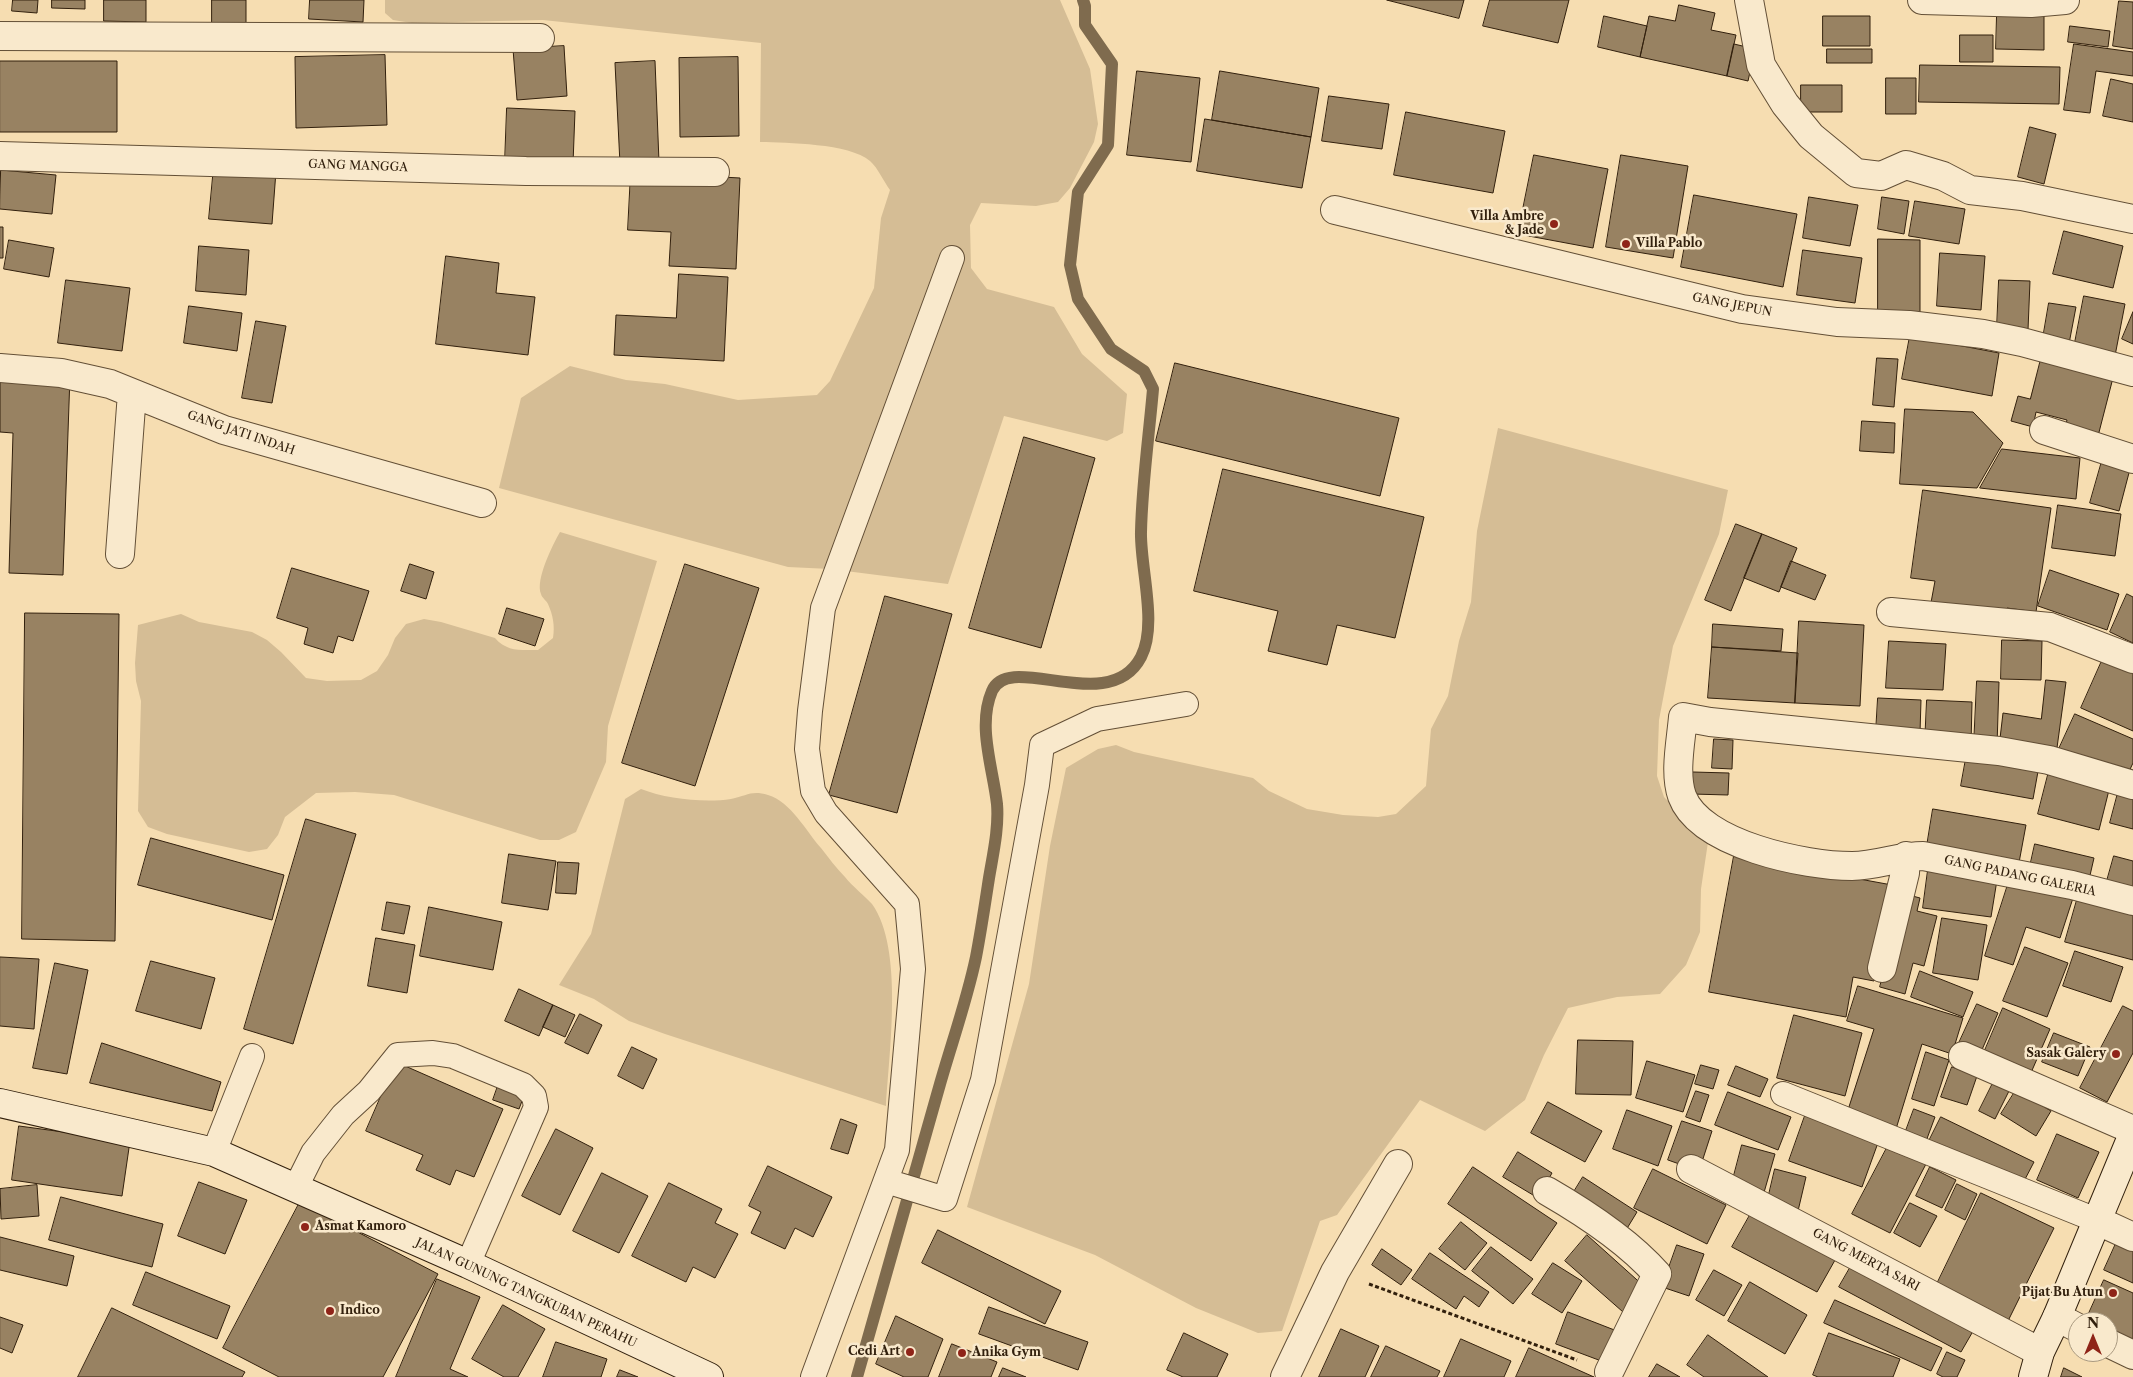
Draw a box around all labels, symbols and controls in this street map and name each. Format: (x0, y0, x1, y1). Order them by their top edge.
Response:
street label: GANG MANGGA (308, 157, 408, 175)
place label: Villa Ambre & Jade (1470, 210, 1544, 238)
marker: Villa Ambre & Jade (1548, 218, 1560, 230)
place label: Villa Pablo (1636, 237, 1702, 251)
marker: Villa Pablo (1620, 238, 1632, 250)
street label: GANG JEPUN (1691, 290, 1773, 320)
street label: GANG JATI INDAH (185, 408, 297, 458)
street label: GANG PADANG GALERIA (1943, 853, 2097, 899)
place label: Sasak Galery (2026, 1047, 2106, 1061)
marker: Sasak Galery (2110, 1048, 2122, 1060)
place label: Asmat Kamoro (315, 1220, 406, 1234)
marker: Asmat Kamoro (299, 1221, 311, 1233)
street label: GANG MERTA SARI (1810, 1226, 1922, 1294)
street label: JALAN GUNUNG TANGKUBAN PERAHU (413, 1235, 639, 1351)
place label: Pijat Bu Atun (2022, 1286, 2103, 1300)
marker: Pijat Bu Atun (2107, 1287, 2119, 1299)
place label: Indico (340, 1304, 380, 1318)
marker: Indico (324, 1305, 336, 1317)
north arrow (2068, 1312, 2118, 1362)
text: N (2087, 1314, 2099, 1332)
place label: Cedi Art (848, 1345, 900, 1359)
marker: Cedi Art (904, 1346, 916, 1358)
place label: Anika Gym (972, 1346, 1041, 1360)
marker: Anika Gym (956, 1347, 968, 1359)

